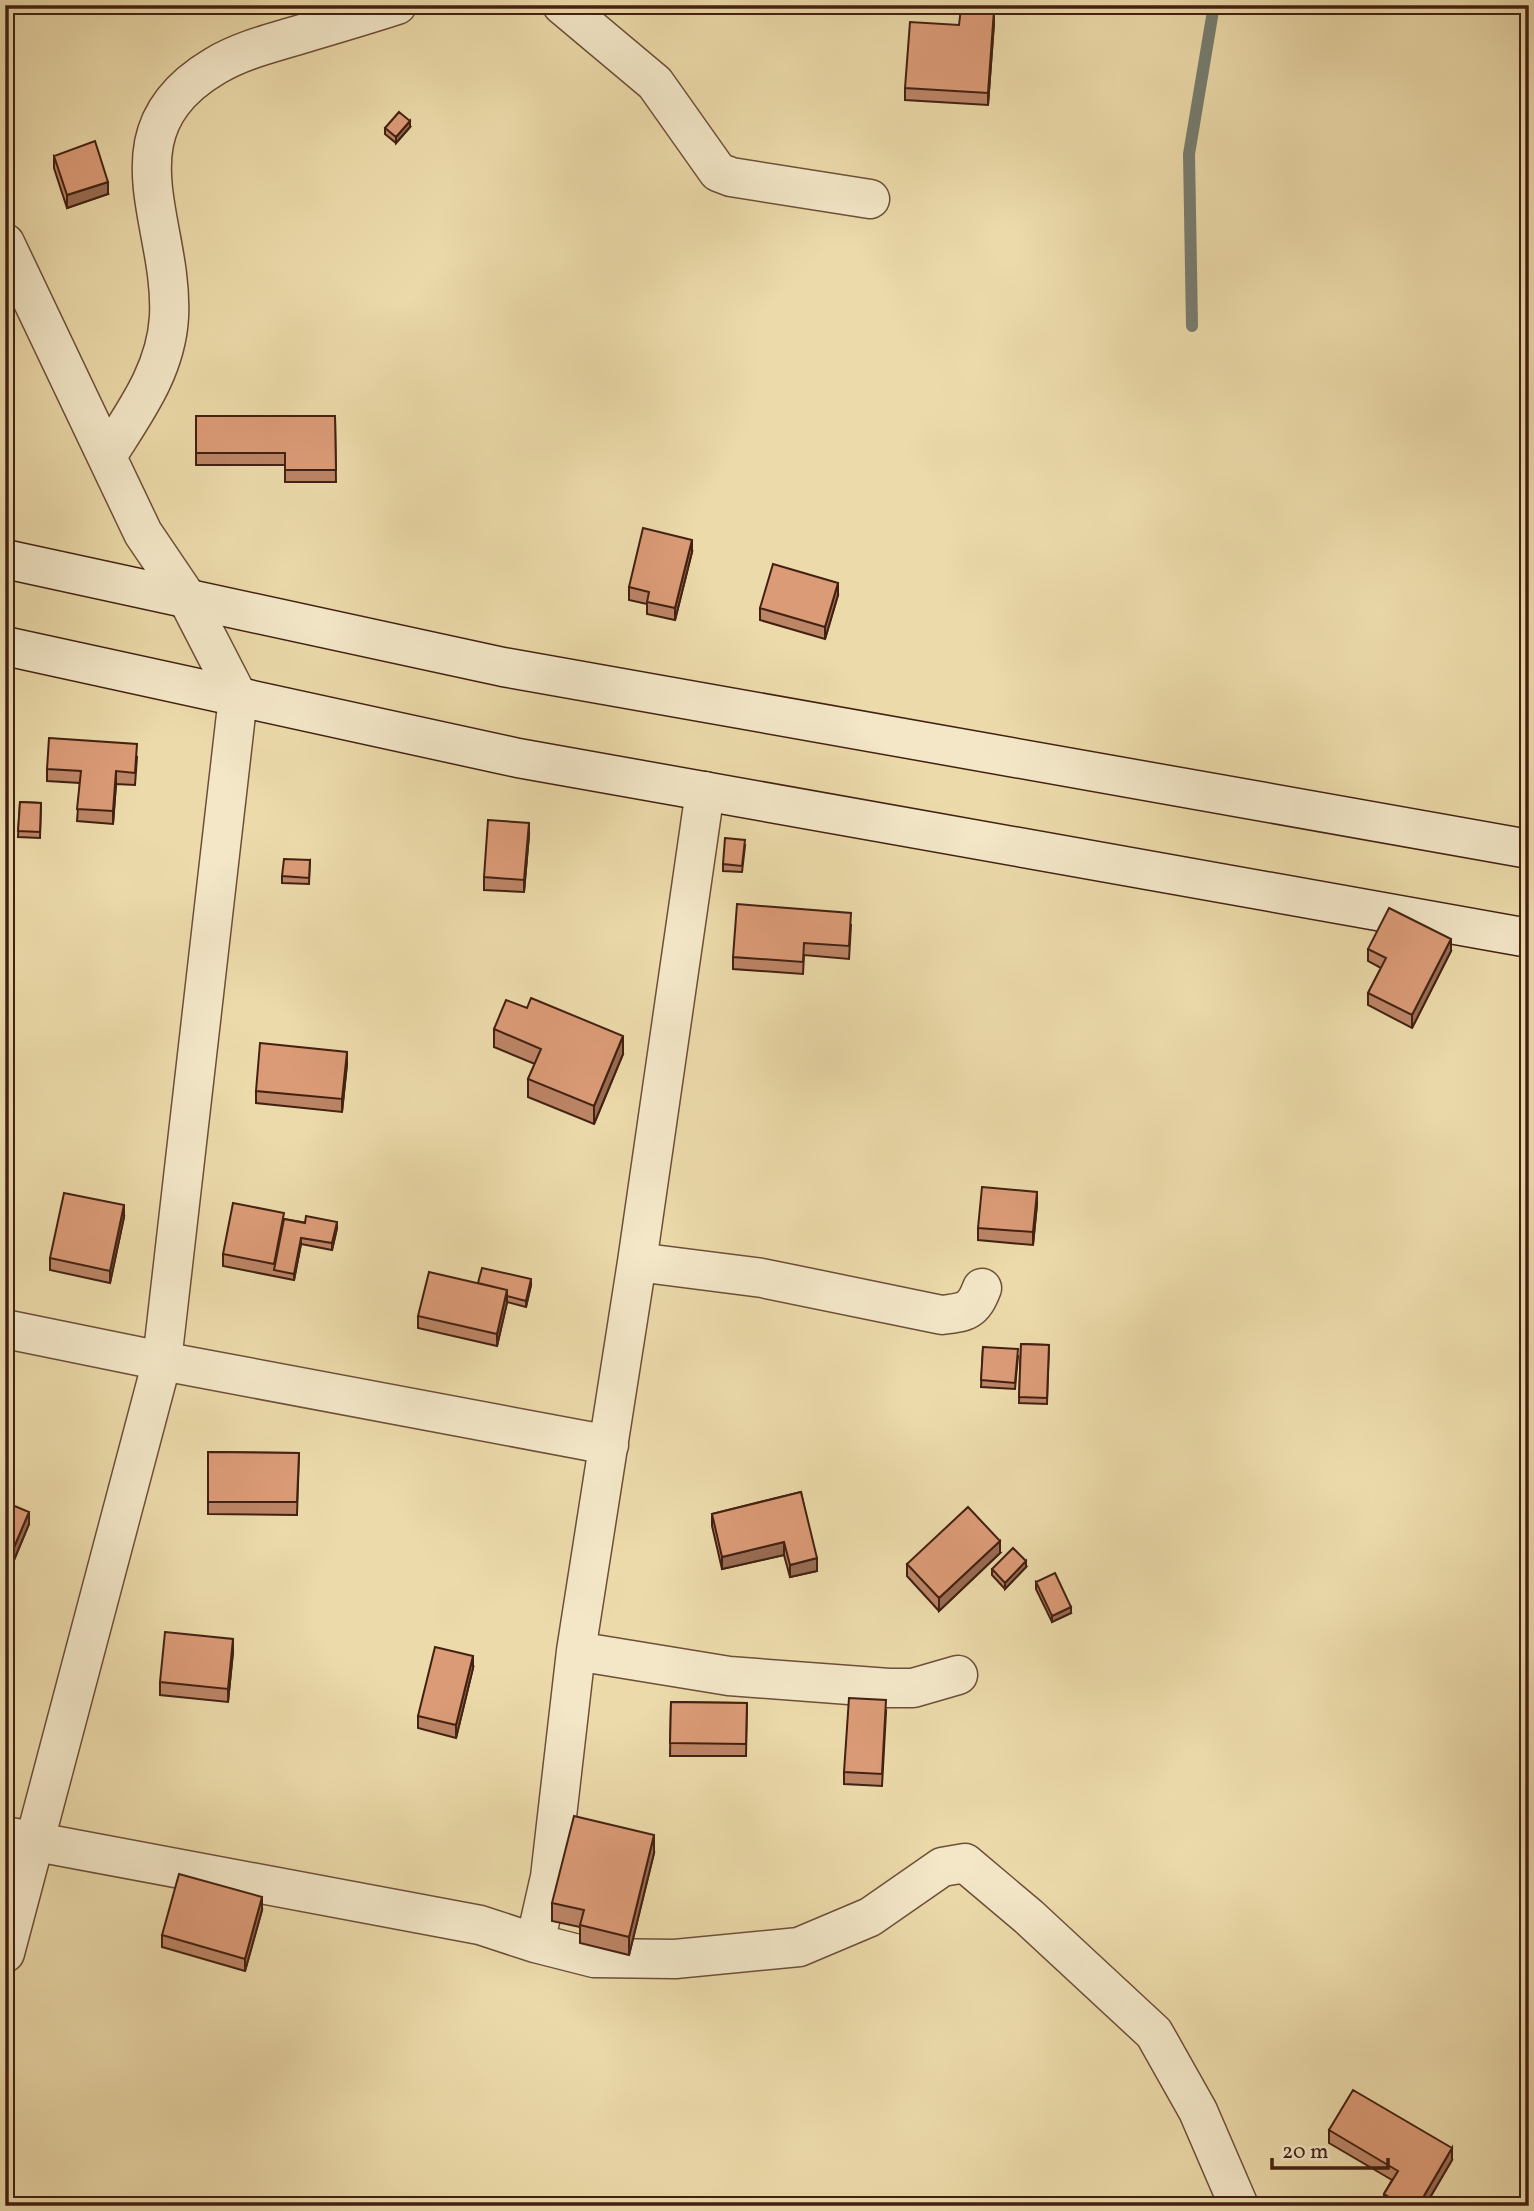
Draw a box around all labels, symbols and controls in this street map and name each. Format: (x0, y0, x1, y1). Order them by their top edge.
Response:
scale bar (1272, 2127, 1387, 2171)
text: 20 m (1282, 2138, 1328, 2167)

